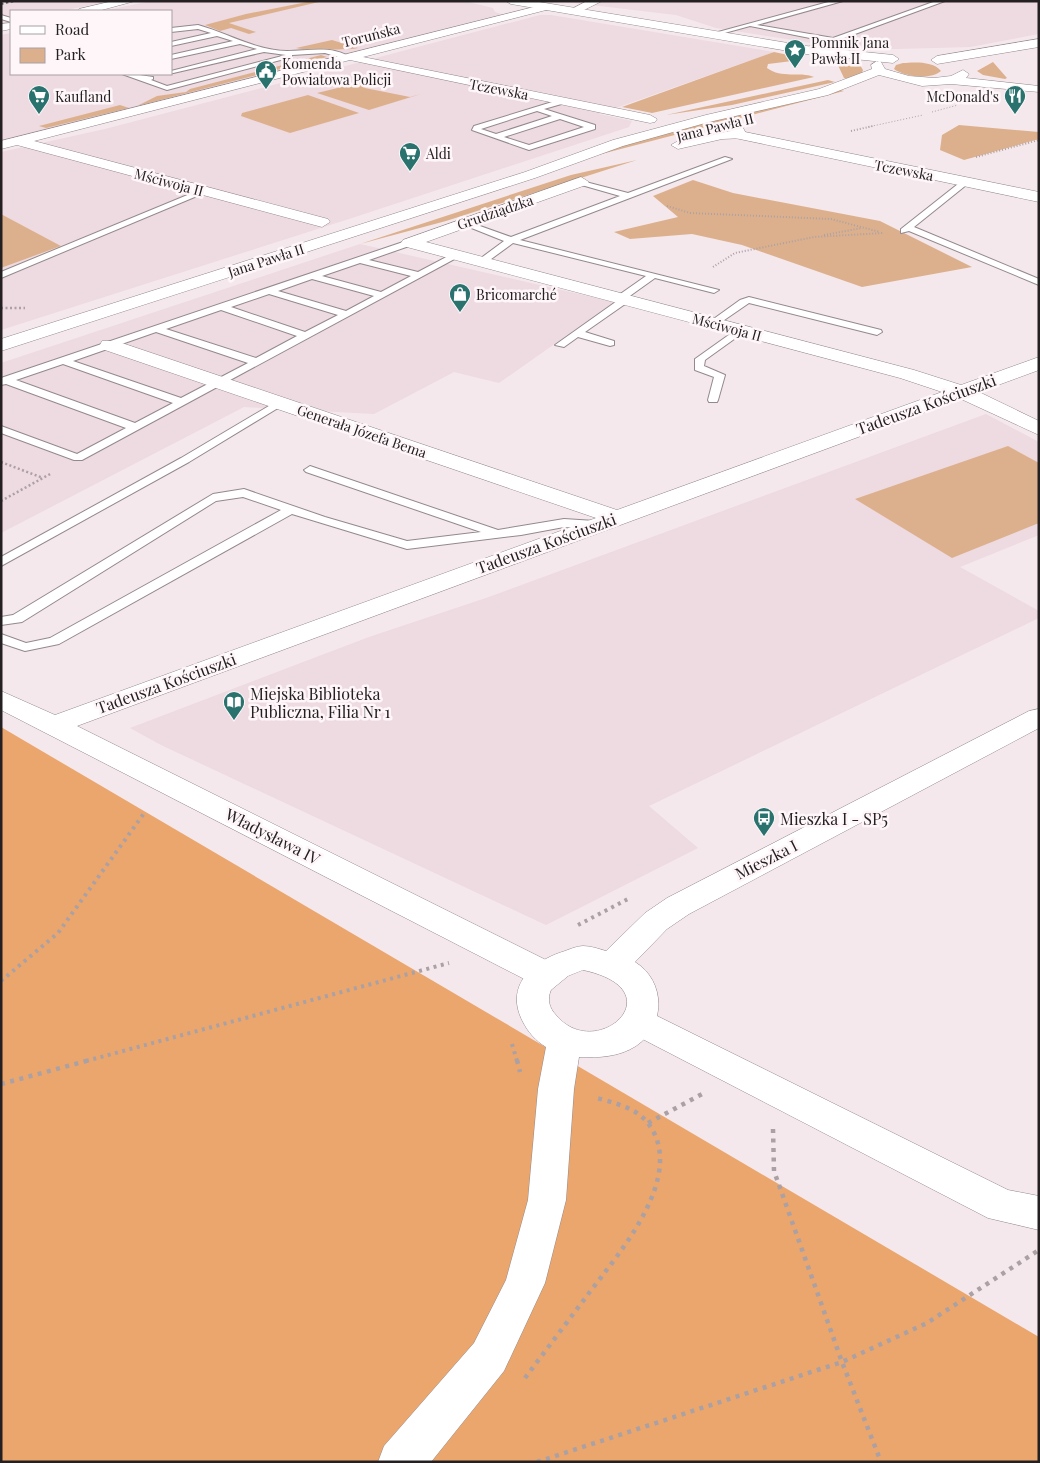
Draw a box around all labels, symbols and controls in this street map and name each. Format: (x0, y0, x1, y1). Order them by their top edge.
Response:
legend (10, 10, 172, 75)
text: Road (55, 19, 89, 39)
street label: Toruńska (340, 19, 402, 51)
place label: Pomnik Jana Pawła II (811, 33, 889, 68)
place icon: Pomnik Jana Pawła II (783, 38, 807, 69)
text: Park (55, 44, 87, 64)
place label: Komenda Powiatowa Policji (282, 54, 391, 89)
public building icon: Komenda Powiatowa Policji (254, 59, 278, 90)
street label: Tczewska (468, 74, 530, 104)
supermarket icon: Kaufland (27, 84, 51, 115)
restaurant icon: McDonald's (1003, 84, 1027, 115)
place label: Kaufland (55, 87, 111, 106)
place label: McDonald's (926, 87, 999, 106)
street label: Jana Pawła II (673, 108, 756, 146)
supermarket icon: Aldi (398, 141, 422, 172)
place label: Aldi (425, 144, 451, 163)
street label: Tczewska (873, 155, 935, 185)
street label: Mściwoja II (132, 164, 206, 200)
street label: Grudziądzka (454, 190, 536, 234)
street label: Jana Pawła II (225, 239, 307, 282)
shop icon: Bricomarché (448, 282, 472, 313)
place label: Bricomarché (476, 285, 557, 304)
street label: Mściwoja II (690, 309, 764, 345)
street label: Tadeusza Kościuszki (853, 369, 999, 439)
street label: Generała Józefa Bema (295, 400, 429, 462)
street label: Tadeusza Kościuszki (473, 508, 619, 578)
street label: Tadeusza Kościuszki (93, 648, 239, 718)
place label: Miejska Biblioteka Publiczna, Filia Nr 1 (250, 683, 391, 722)
library icon: Miejska Biblioteka Publiczna, Filia Nr 1 (222, 690, 246, 721)
street label: Władysława IV (221, 803, 325, 869)
bus stop icon: Mieszka I - SP5 (752, 806, 776, 837)
place label: Mieszka I - SP5 (780, 808, 888, 829)
street label: Mieszka I (731, 834, 801, 884)

